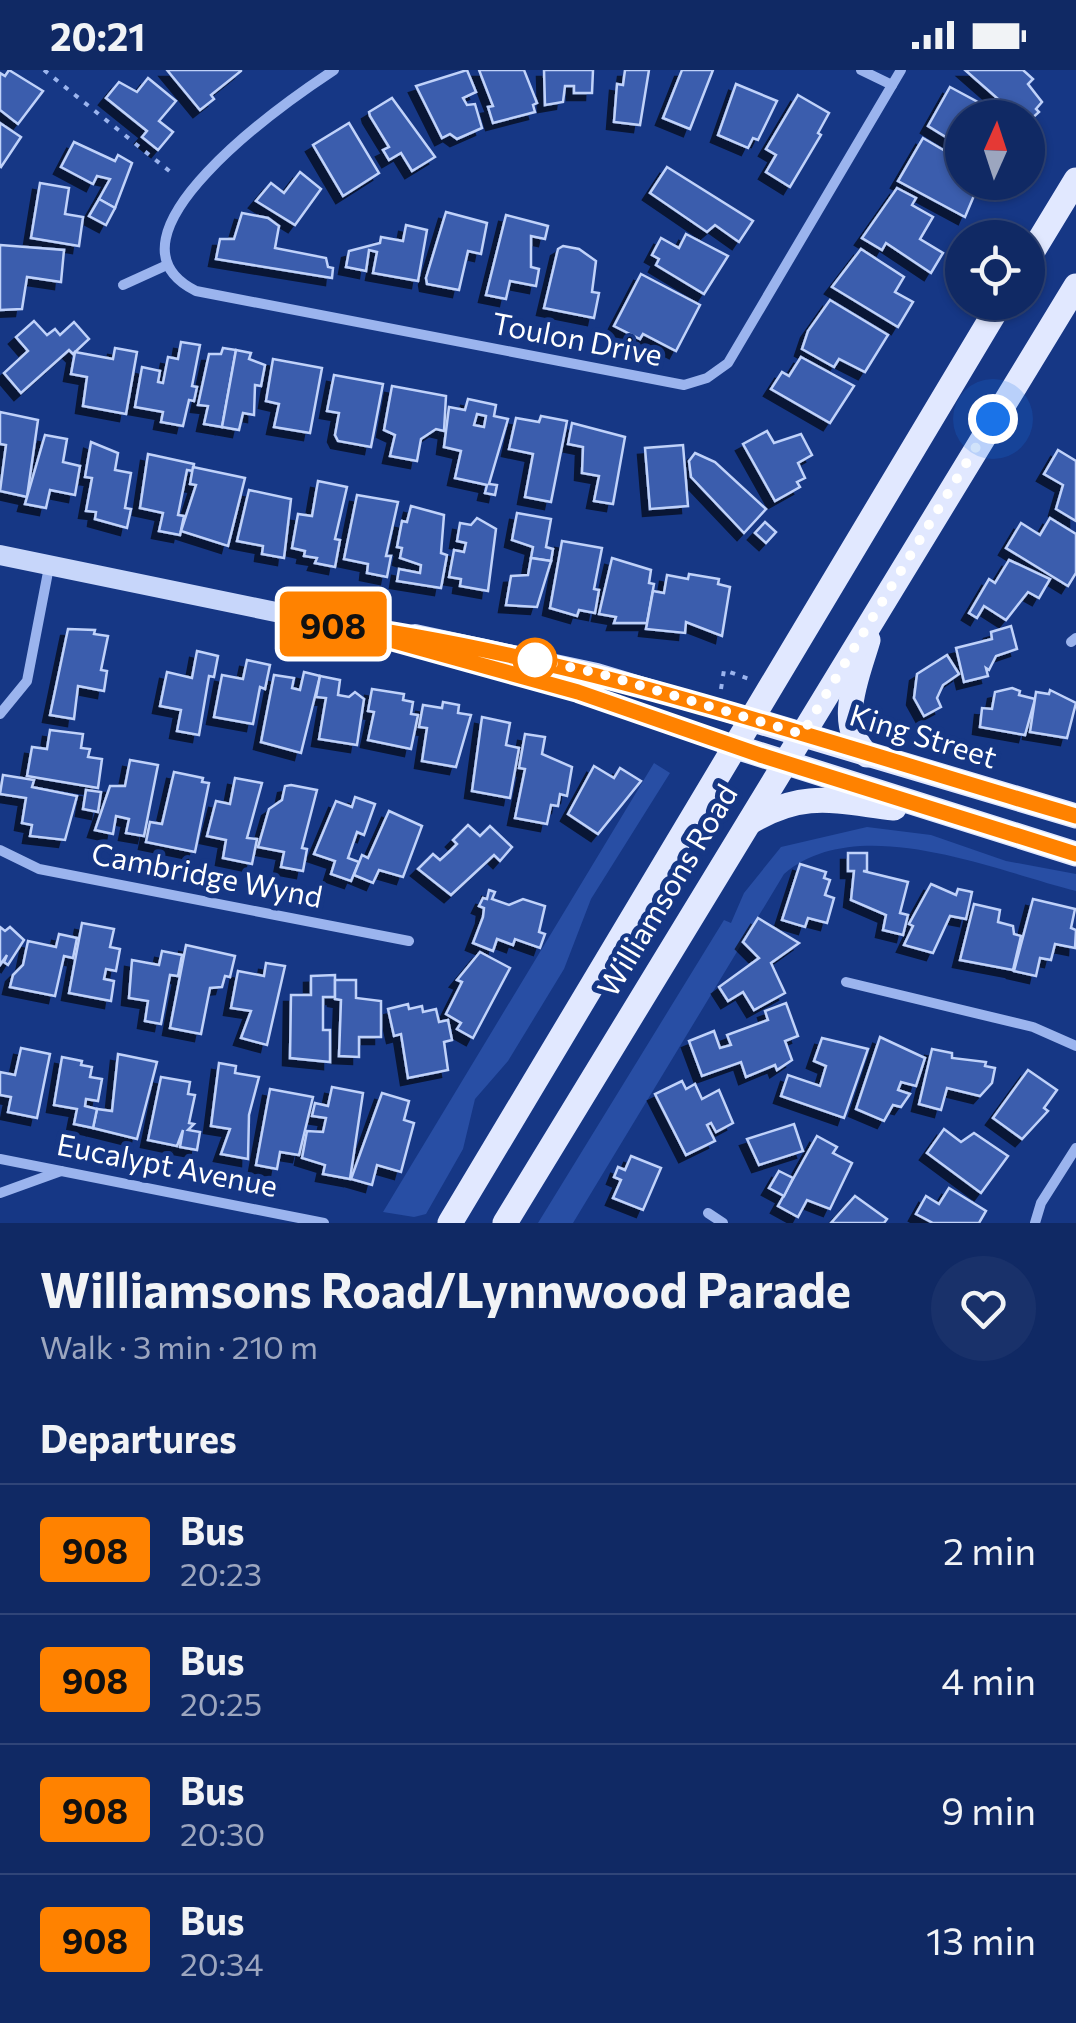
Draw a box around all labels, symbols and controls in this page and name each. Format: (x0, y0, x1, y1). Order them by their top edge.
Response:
text: 20:21 (50, 12, 146, 59)
north arrow (945, 100, 1045, 200)
map controls (945, 100, 1045, 320)
button: locate (945, 220, 1045, 320)
street label: Toulon Drive (489, 303, 666, 372)
your location (968, 394, 1018, 444)
line badge: 908 (276, 592, 390, 656)
text: 908 (300, 603, 366, 646)
unlabelled marker (514, 639, 556, 681)
street label: King Street (846, 695, 1002, 774)
street label: Williamsons Road (588, 777, 744, 1003)
street label: Cambridge Wynd (89, 833, 326, 914)
street label: Eucalypt Avenue (54, 1124, 281, 1203)
button: heart (931, 1256, 1036, 1361)
text: Williamsons Road/Lynnwood Parade (40, 1259, 851, 1318)
text: Walk · 3 min · 210 m (40, 1326, 318, 1366)
text: Departures (40, 1414, 237, 1461)
text: Bus (180, 1506, 245, 1553)
text: 2 min (943, 1526, 1036, 1573)
text: 908 (62, 1528, 128, 1571)
text: 20:23 (180, 1553, 262, 1593)
text: Bus (180, 1636, 245, 1683)
text: 4 min (941, 1656, 1036, 1703)
text: 908 (62, 1658, 128, 1701)
text: 20:25 (180, 1683, 262, 1723)
text: Bus (180, 1766, 245, 1813)
text: 9 min (941, 1786, 1036, 1833)
text: 908 (62, 1788, 128, 1831)
text: 20:30 (180, 1813, 265, 1853)
text: Bus (180, 1896, 245, 1943)
text: 13 min (926, 1916, 1036, 1963)
text: 908 (62, 1918, 128, 1961)
text: 20:34 (180, 1943, 264, 1983)

